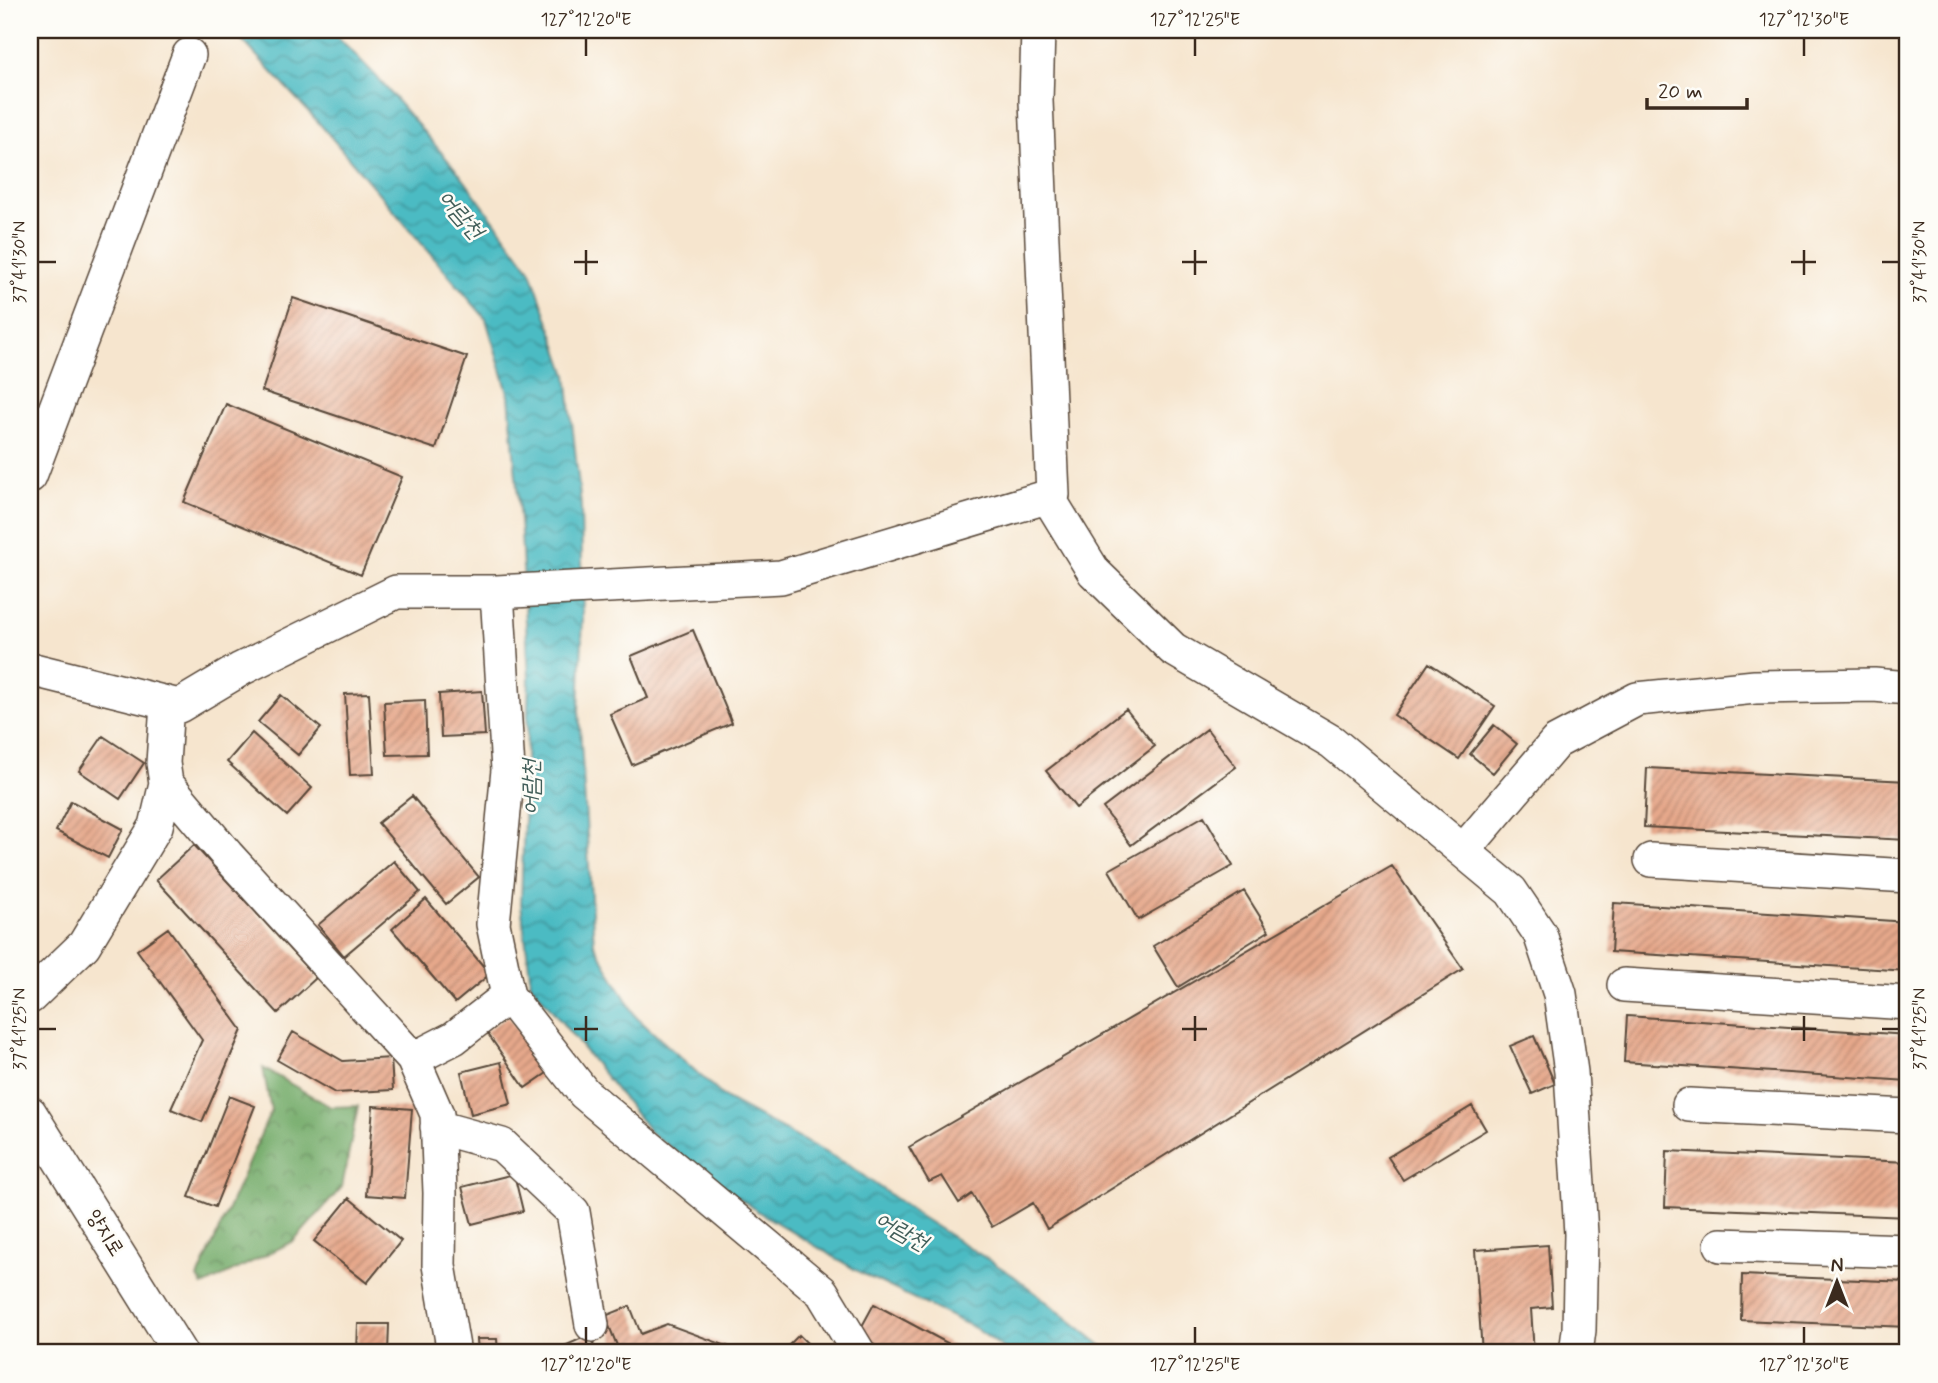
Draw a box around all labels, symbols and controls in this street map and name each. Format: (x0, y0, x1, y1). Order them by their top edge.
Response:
text: 127°12'20"E (540, 8, 632, 32)
text: 127°12'25"E (1150, 8, 1240, 32)
text: 127°12'30"E (1759, 8, 1849, 32)
scale bar (1647, 66, 1747, 110)
text: 20 m (1658, 78, 1703, 106)
water label: 어람천 (430, 184, 491, 248)
text: 37°41'30"N (8, 221, 32, 303)
text: 37°41'30"N (1908, 221, 1932, 303)
water label: 어람천 (517, 757, 547, 815)
text: 37°41'25"N (8, 988, 32, 1070)
text: 37°41'25"N (1908, 988, 1932, 1070)
street label: 양지로 (80, 1204, 130, 1262)
water label: 어람천 (869, 1205, 935, 1260)
north arrow (1801, 1246, 1871, 1316)
text: N (1831, 1254, 1843, 1279)
text: 127°12'20"E (540, 1353, 632, 1377)
text: 127°12'25"E (1150, 1353, 1240, 1377)
text: 127°12'30"E (1759, 1353, 1849, 1377)

